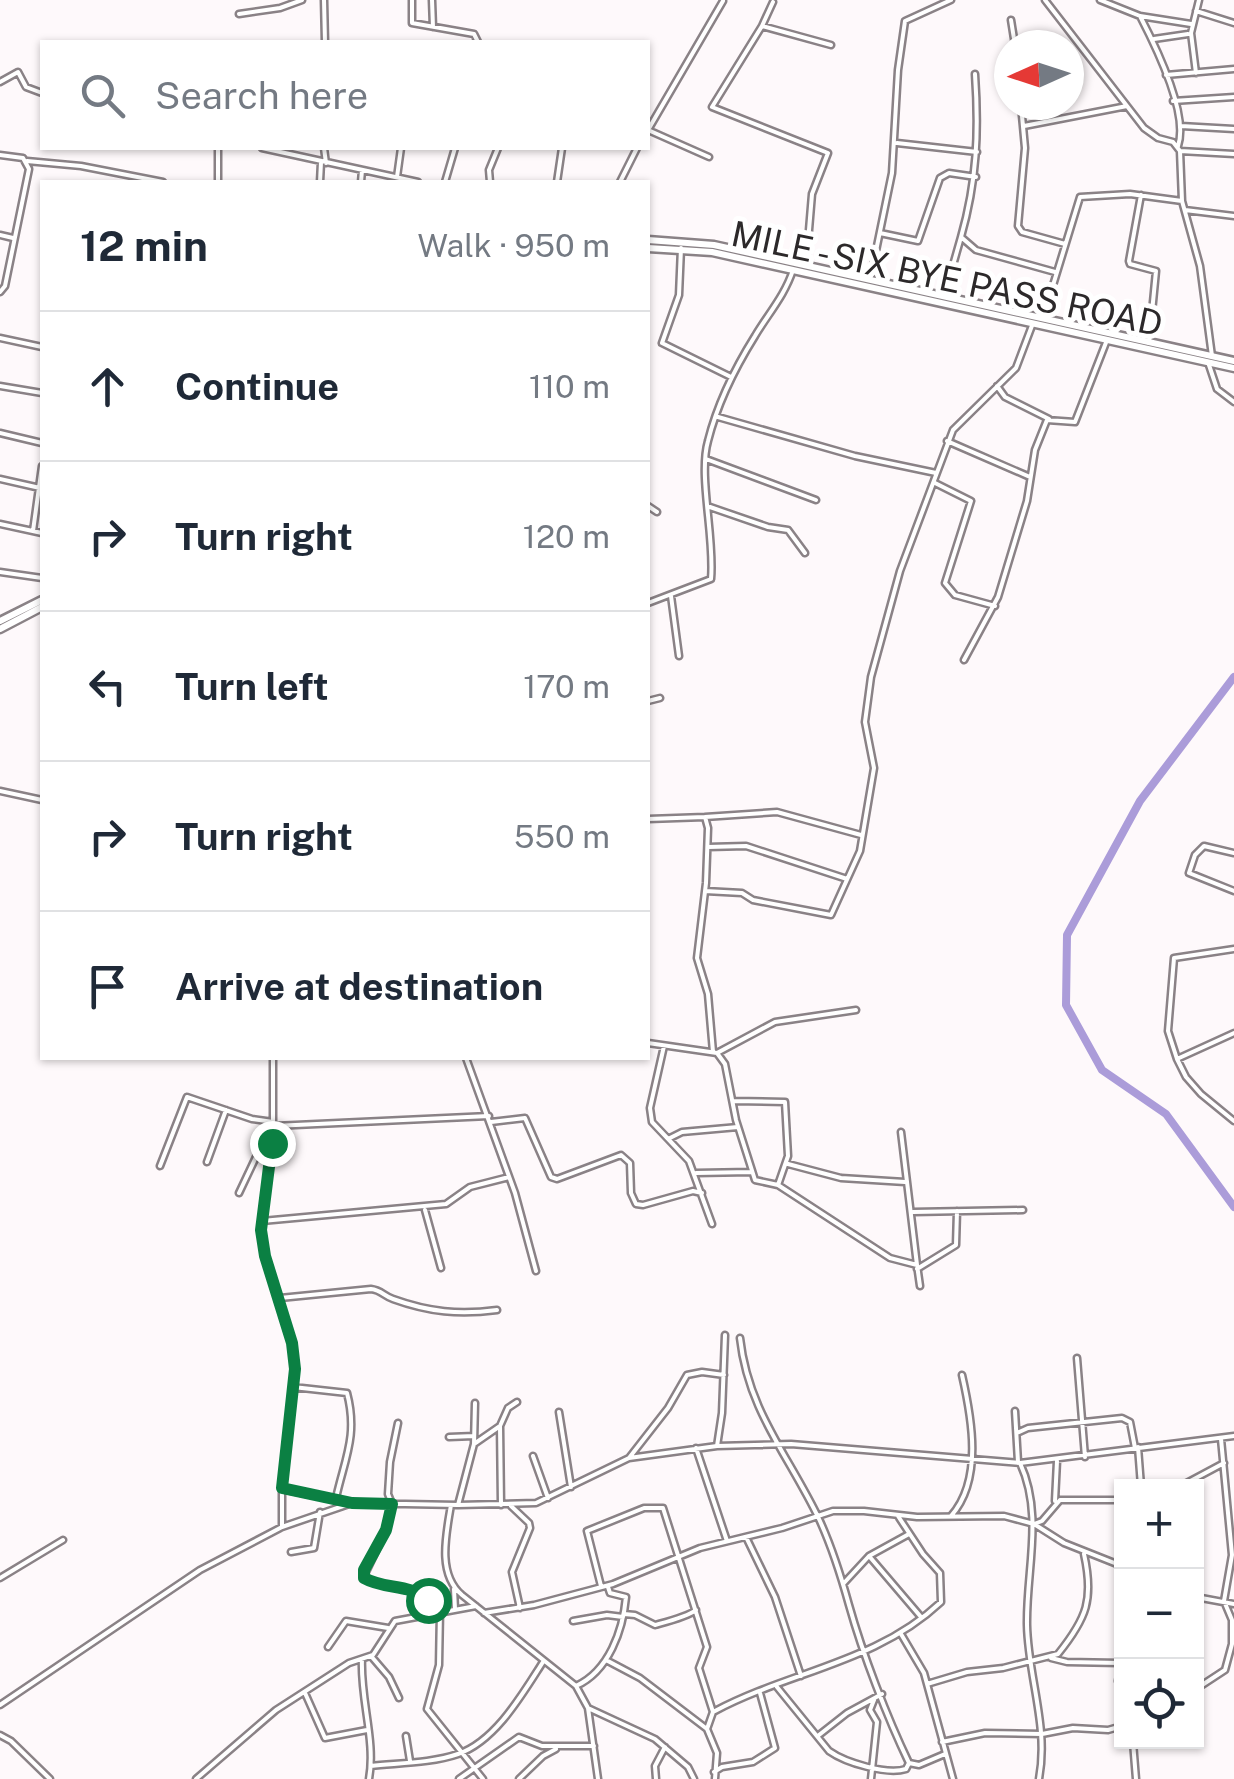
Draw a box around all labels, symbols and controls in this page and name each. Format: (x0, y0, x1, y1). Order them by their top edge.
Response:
north arrow (994, 30, 1084, 120)
search box (40, 40, 650, 150)
icon: search (75, 68, 130, 123)
text: Search here (155, 73, 368, 118)
street label: MILE - SIX BYE PASS ROAD (728, 213, 1166, 344)
text: 12 min (80, 221, 208, 270)
text: Walk · 950 m (417, 227, 610, 264)
icon: ahead (80, 359, 135, 414)
text: Continue (175, 364, 339, 409)
text: 110 m (529, 368, 610, 405)
icon: right (80, 509, 135, 564)
text: Turn right (175, 514, 353, 559)
text: 120 m (523, 518, 610, 555)
icon: left (80, 659, 135, 714)
text: Turn left (175, 664, 329, 709)
text: 170 m (523, 668, 610, 705)
icon: right (80, 809, 135, 864)
text: Turn right (175, 814, 353, 859)
text: 550 m (514, 818, 610, 855)
icon: arrive (80, 959, 135, 1014)
text: Arrive at destination (175, 964, 543, 1009)
route end (250, 1121, 296, 1167)
map controls (1114, 1479, 1204, 1749)
button: + (1114, 1479, 1204, 1569)
button: − (1114, 1569, 1204, 1659)
route start (406, 1578, 452, 1624)
button: locate (1114, 1659, 1204, 1749)

